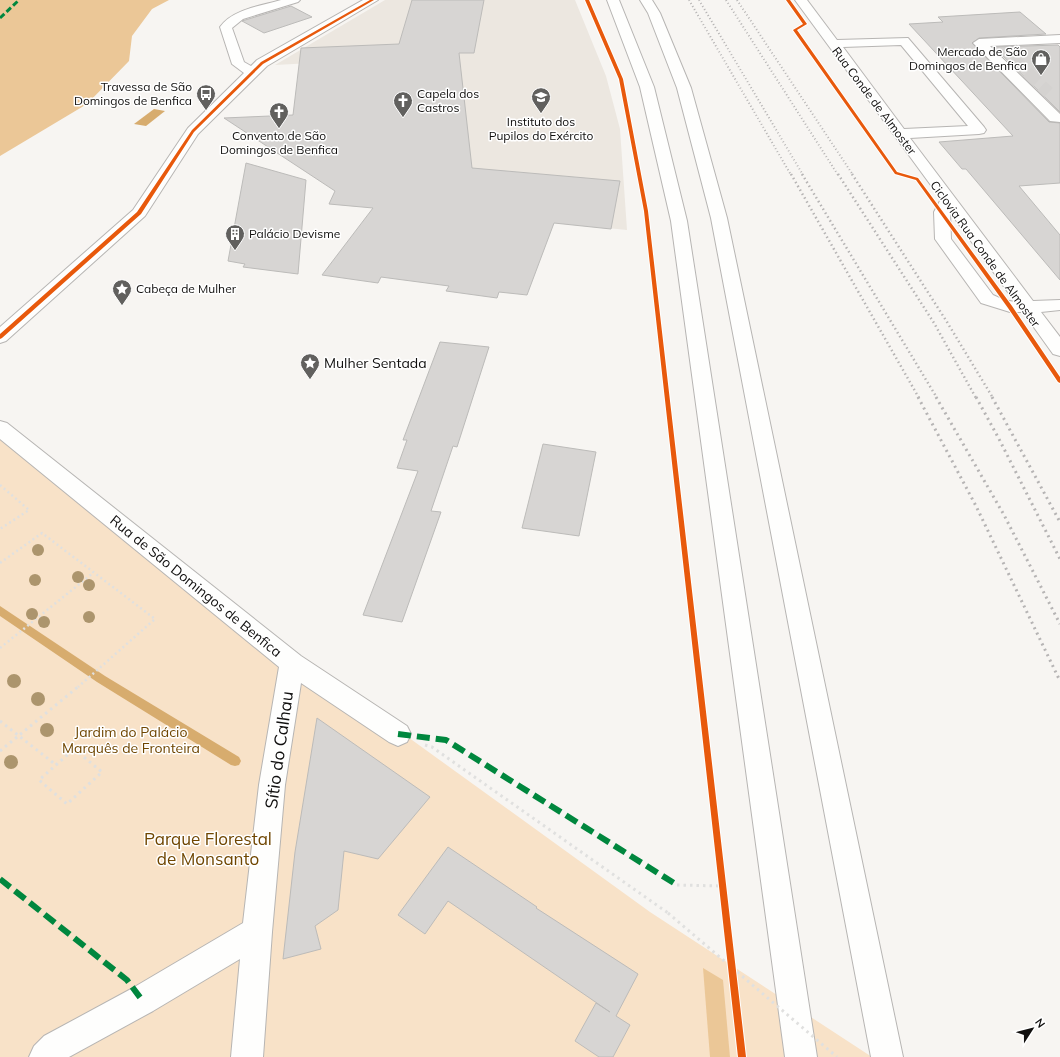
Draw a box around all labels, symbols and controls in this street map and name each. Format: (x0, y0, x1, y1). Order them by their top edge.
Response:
street label: Rua Conde de Almoster (829, 44, 920, 158)
place label: Mercado de São Domingos de Benfica (909, 44, 1027, 73)
shop icon: Mercado de São Domingos de Benfica (1030, 48, 1052, 76)
place label: Travessa de São Domingos de Benfica (74, 79, 192, 108)
bus stop icon: Travessa de São Domingos de Benfica (195, 83, 217, 111)
place label: Capela dos Castros (417, 86, 479, 115)
school or university icon: Instituto dos Pupilos do Exército (530, 86, 552, 114)
church icon: Capela dos Castros (392, 90, 414, 118)
church icon: Convento de São Domingos de Benfica (268, 101, 290, 129)
place label: Instituto dos Pupilos do Exército (489, 114, 593, 143)
place label: Convento de São Domingos de Benfica (220, 128, 338, 157)
street label: Ciclovia Rua Conde de Almoster (927, 178, 1044, 330)
building icon: Palácio Devisme (224, 223, 246, 251)
place label: Palácio Devisme (249, 226, 340, 241)
place icon: Cabeça de Mulher (111, 278, 133, 306)
place label: Cabeça de Mulher (136, 281, 237, 296)
place icon: Mulher Sentada (299, 352, 321, 380)
place label: Mulher Sentada (324, 354, 427, 372)
street label: Rua de São Domingos de Benfica (106, 511, 286, 661)
street label: Sítio do Calhau (260, 690, 297, 810)
park label: Jardim do Palácio Marquês de Fronteira (62, 723, 200, 757)
park label: Parque Florestal de Monsanto (144, 828, 272, 869)
north arrow (1012, 1009, 1052, 1049)
text: N (1032, 1016, 1048, 1031)

